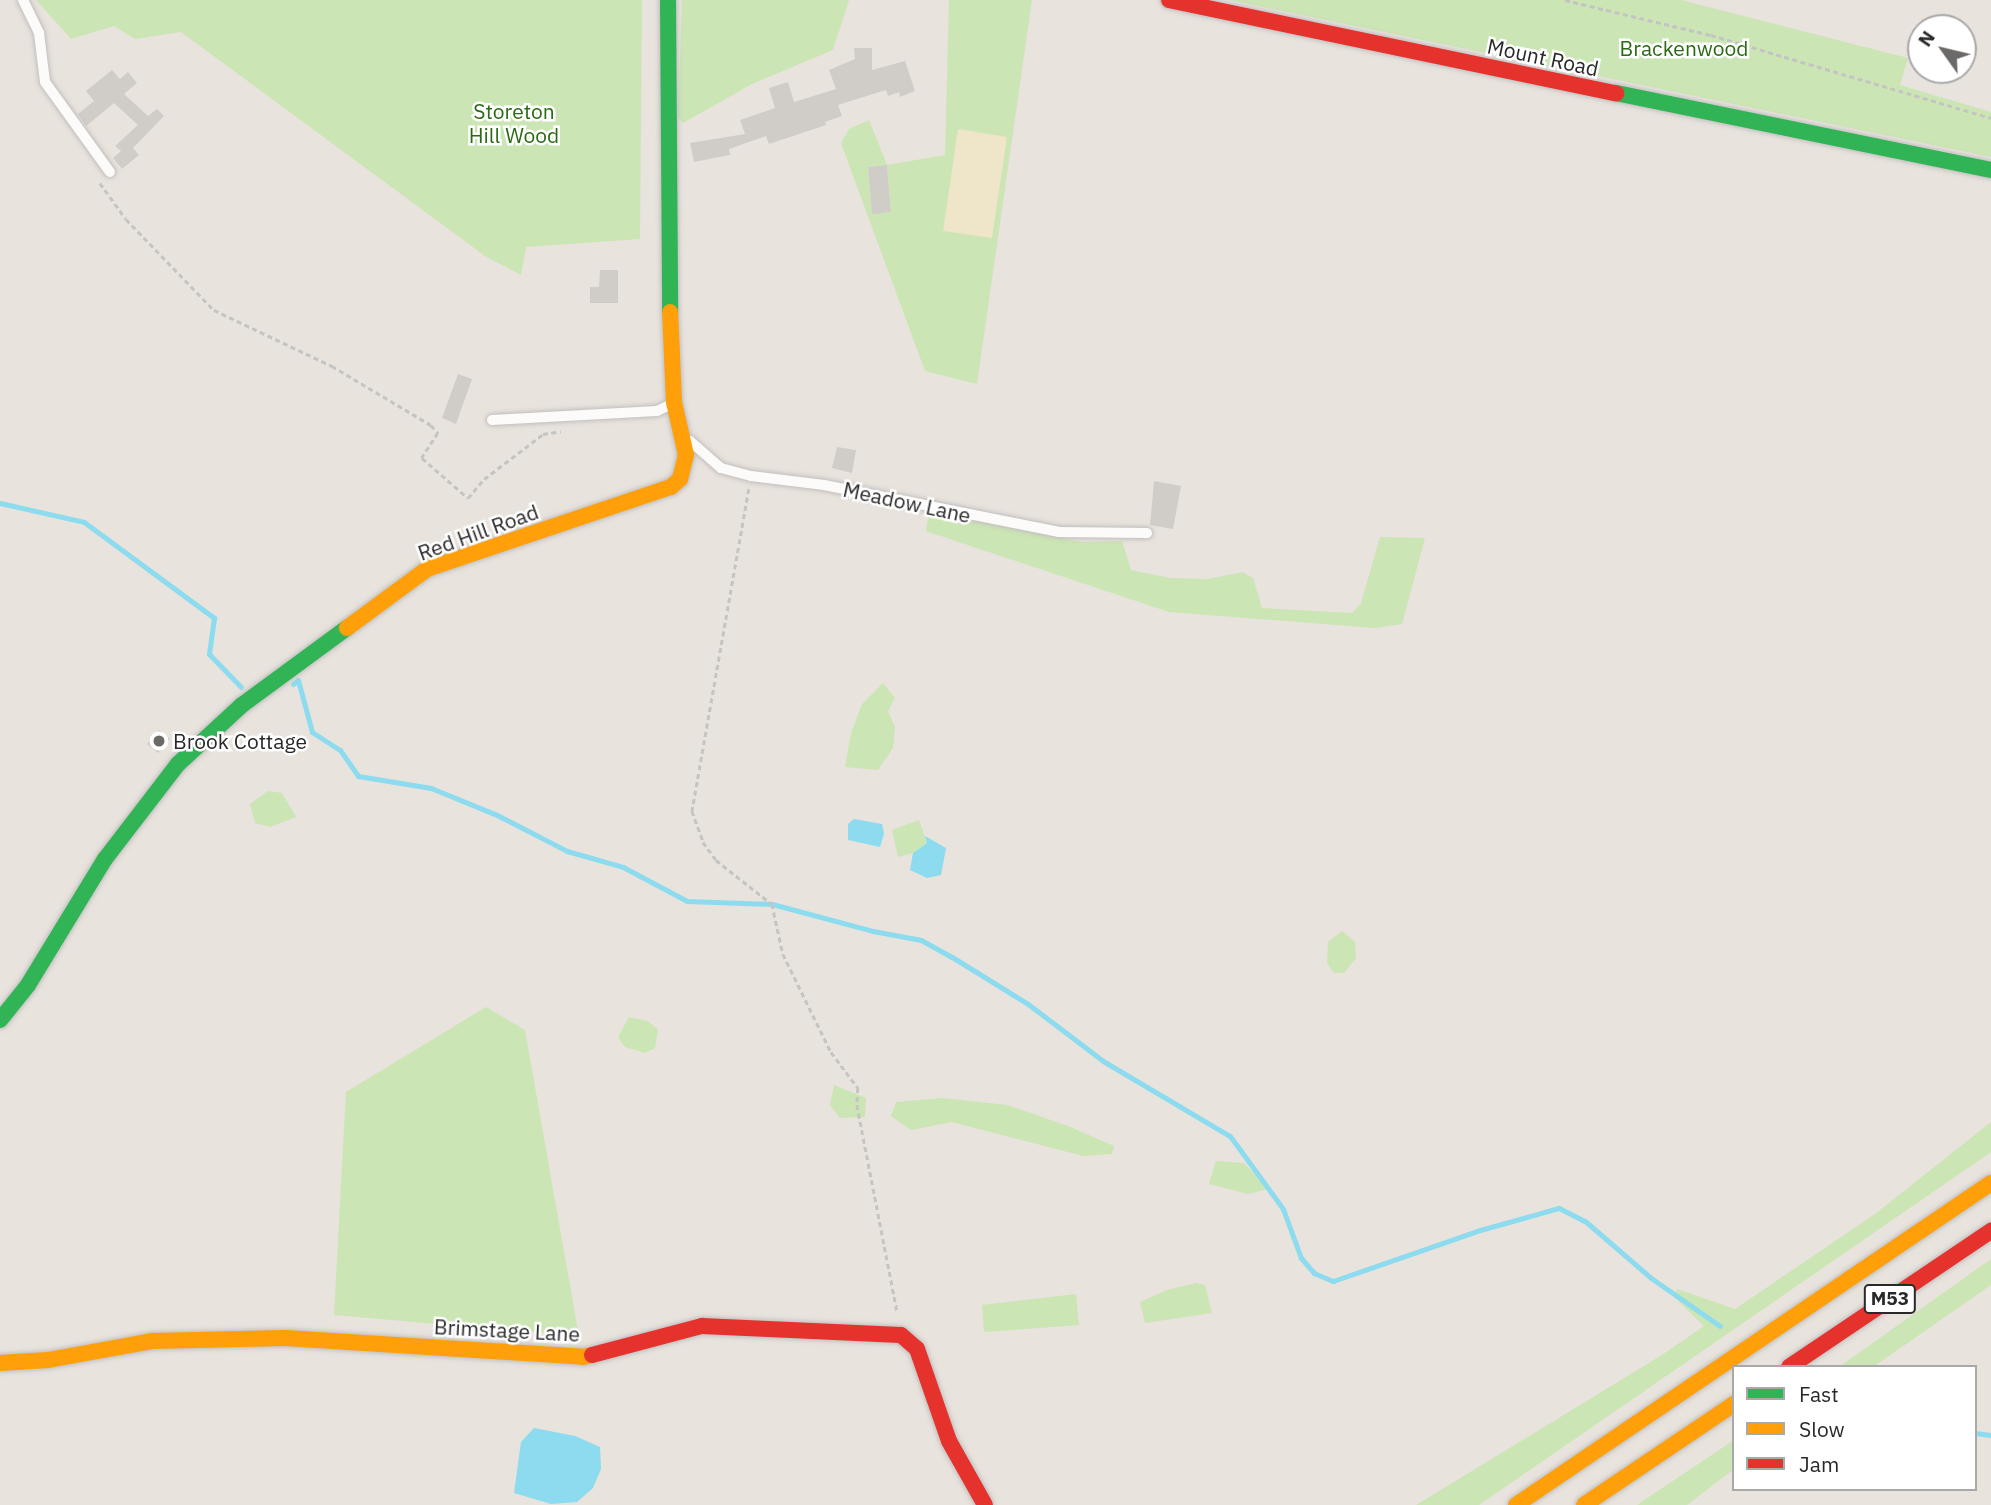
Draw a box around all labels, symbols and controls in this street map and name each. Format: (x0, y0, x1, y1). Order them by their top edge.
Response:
north arrow (1907, 14, 1977, 84)
text: N (1912, 26, 1940, 51)
street label: Mount Road (1485, 33, 1601, 81)
park label: Brackenwood (1620, 35, 1748, 61)
park label: Storeton Hill Wood (469, 98, 559, 148)
street label: Meadow Lane (841, 476, 973, 528)
street label: Red Hill Road (414, 499, 542, 565)
place label: Brook Cottage (173, 728, 307, 754)
marker: Brook Cottage (151, 733, 167, 749)
road number: M53 (1864, 1284, 1916, 1315)
street label: Brimstage Lane (433, 1314, 581, 1346)
legend (1732, 1365, 1977, 1491)
text: Fast (1799, 1380, 1839, 1408)
text: Slow (1799, 1415, 1845, 1443)
text: Jam (1799, 1450, 1839, 1478)

